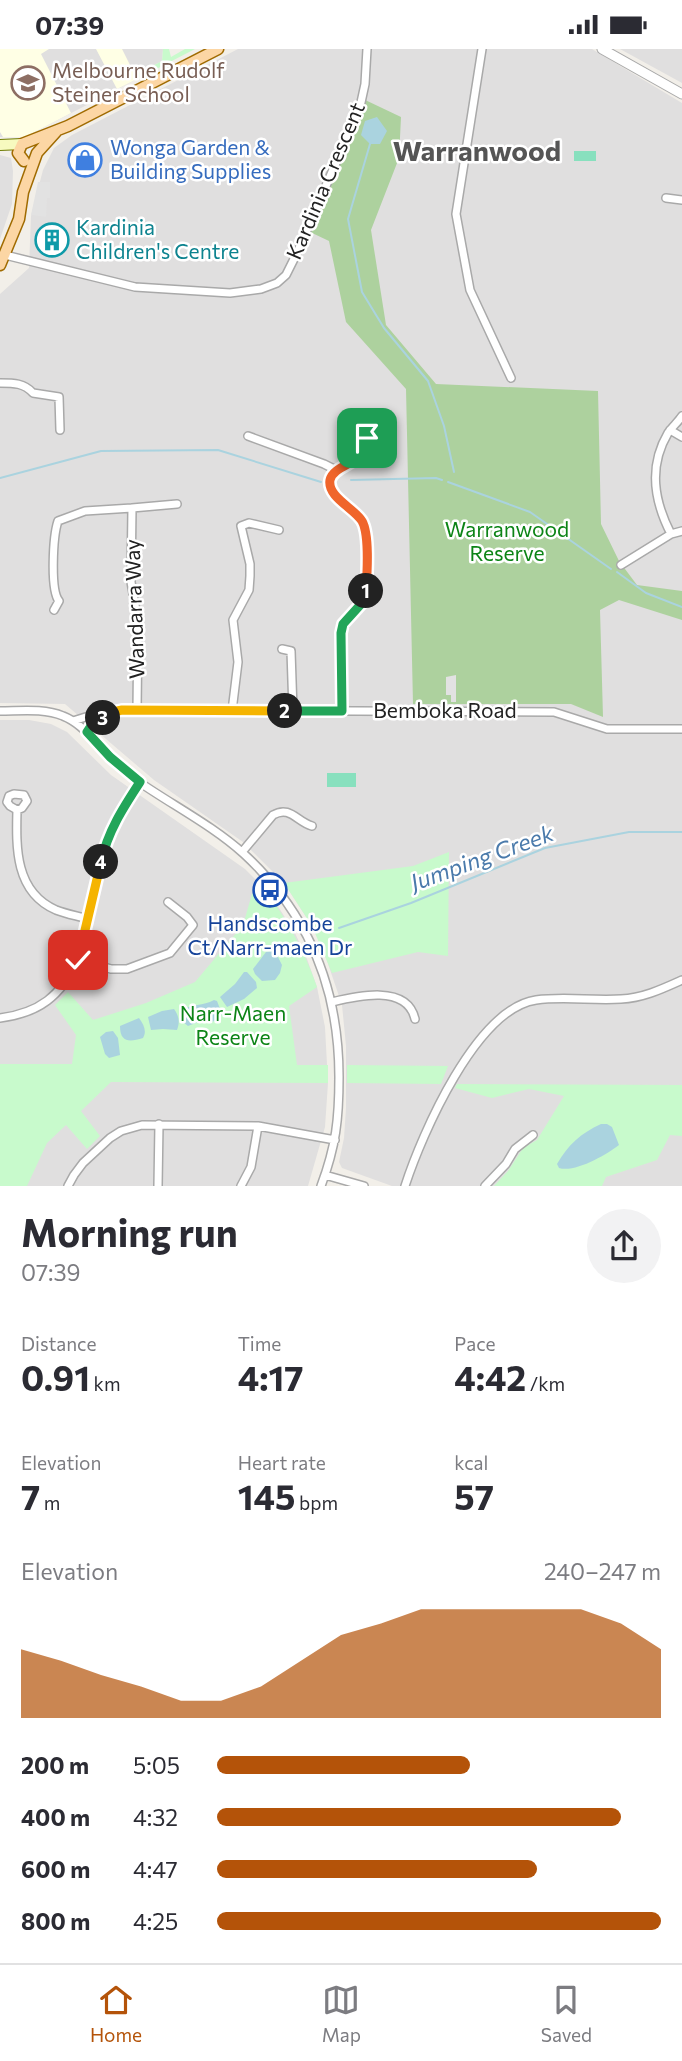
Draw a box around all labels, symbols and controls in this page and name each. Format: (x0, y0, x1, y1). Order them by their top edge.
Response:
text: 07:39 (35, 9, 104, 40)
place label: Melbourne Rudolf Steiner School (52, 57, 225, 106)
school or university icon: Melbourne Rudolf Steiner School (9, 64, 47, 102)
street label: Kardinia Crescent (280, 98, 369, 263)
district label: Warranwood (393, 133, 561, 167)
place label: Wonga Garden & Building Supplies (110, 134, 271, 183)
shop icon: Wonga Garden & Building Supplies (66, 141, 104, 179)
place label: Kardinia Children's Centre (76, 214, 239, 263)
building icon: Kardinia Children's Centre (33, 221, 71, 259)
pin (337, 408, 397, 468)
icon: arrive (348, 419, 386, 457)
park label: Warranwood Reserve (445, 516, 569, 565)
street label: Wandarra Way (119, 539, 148, 679)
pin: 1 (348, 573, 384, 609)
text: 1 (361, 579, 370, 602)
pin: 2 (268, 693, 302, 729)
street label: Bemboka Road (373, 697, 517, 722)
text: 2 (279, 699, 290, 722)
pin: 3 (86, 701, 120, 735)
text: 3 (97, 706, 108, 729)
water label: Jumping Creek (404, 818, 558, 897)
pin: 4 (84, 845, 119, 879)
text: 4 (95, 850, 106, 873)
bus stop icon: Handscombe Ct/Narr-maen Dr (251, 871, 289, 909)
place label: Handscombe Ct/Narr-maen Dr (188, 910, 352, 959)
pin (48, 930, 108, 990)
icon: check (59, 941, 97, 979)
park label: Narr-Maen Reserve (180, 1000, 286, 1049)
text: Morning run (21, 1208, 238, 1255)
button: share (587, 1209, 661, 1283)
text: 07:39 (21, 1258, 81, 1286)
text: Distance (21, 1332, 97, 1355)
text: Time (238, 1332, 281, 1355)
text: Pace (454, 1332, 496, 1355)
text: 0.91 (21, 1355, 90, 1398)
text: 4:17 (238, 1355, 303, 1398)
text: 4:42 (454, 1355, 526, 1398)
text: km (90, 1372, 121, 1395)
text: /km (526, 1372, 565, 1395)
text: Elevation (21, 1451, 101, 1474)
text: Heart rate (238, 1451, 326, 1474)
text: kcal (454, 1451, 488, 1474)
text: 7 (21, 1474, 40, 1517)
text: 145 (238, 1474, 295, 1517)
text: 57 (454, 1474, 494, 1517)
text: m (40, 1491, 60, 1514)
text: bpm (295, 1491, 338, 1514)
text: Elevation (21, 1557, 118, 1585)
text: 240–247 m (544, 1557, 661, 1585)
text: 200 m (21, 1751, 89, 1779)
text: 5:05 (133, 1751, 180, 1779)
text: 400 m (21, 1803, 90, 1831)
text: 4:32 (133, 1803, 178, 1831)
text: 600 m (21, 1855, 90, 1883)
text: 4:47 (133, 1855, 178, 1883)
text: 800 m (21, 1907, 90, 1935)
text: 4:25 (133, 1907, 178, 1935)
tab: Home (90, 1981, 142, 2046)
tab: Map (322, 1981, 361, 2046)
tab: Saved (541, 1981, 592, 2046)

